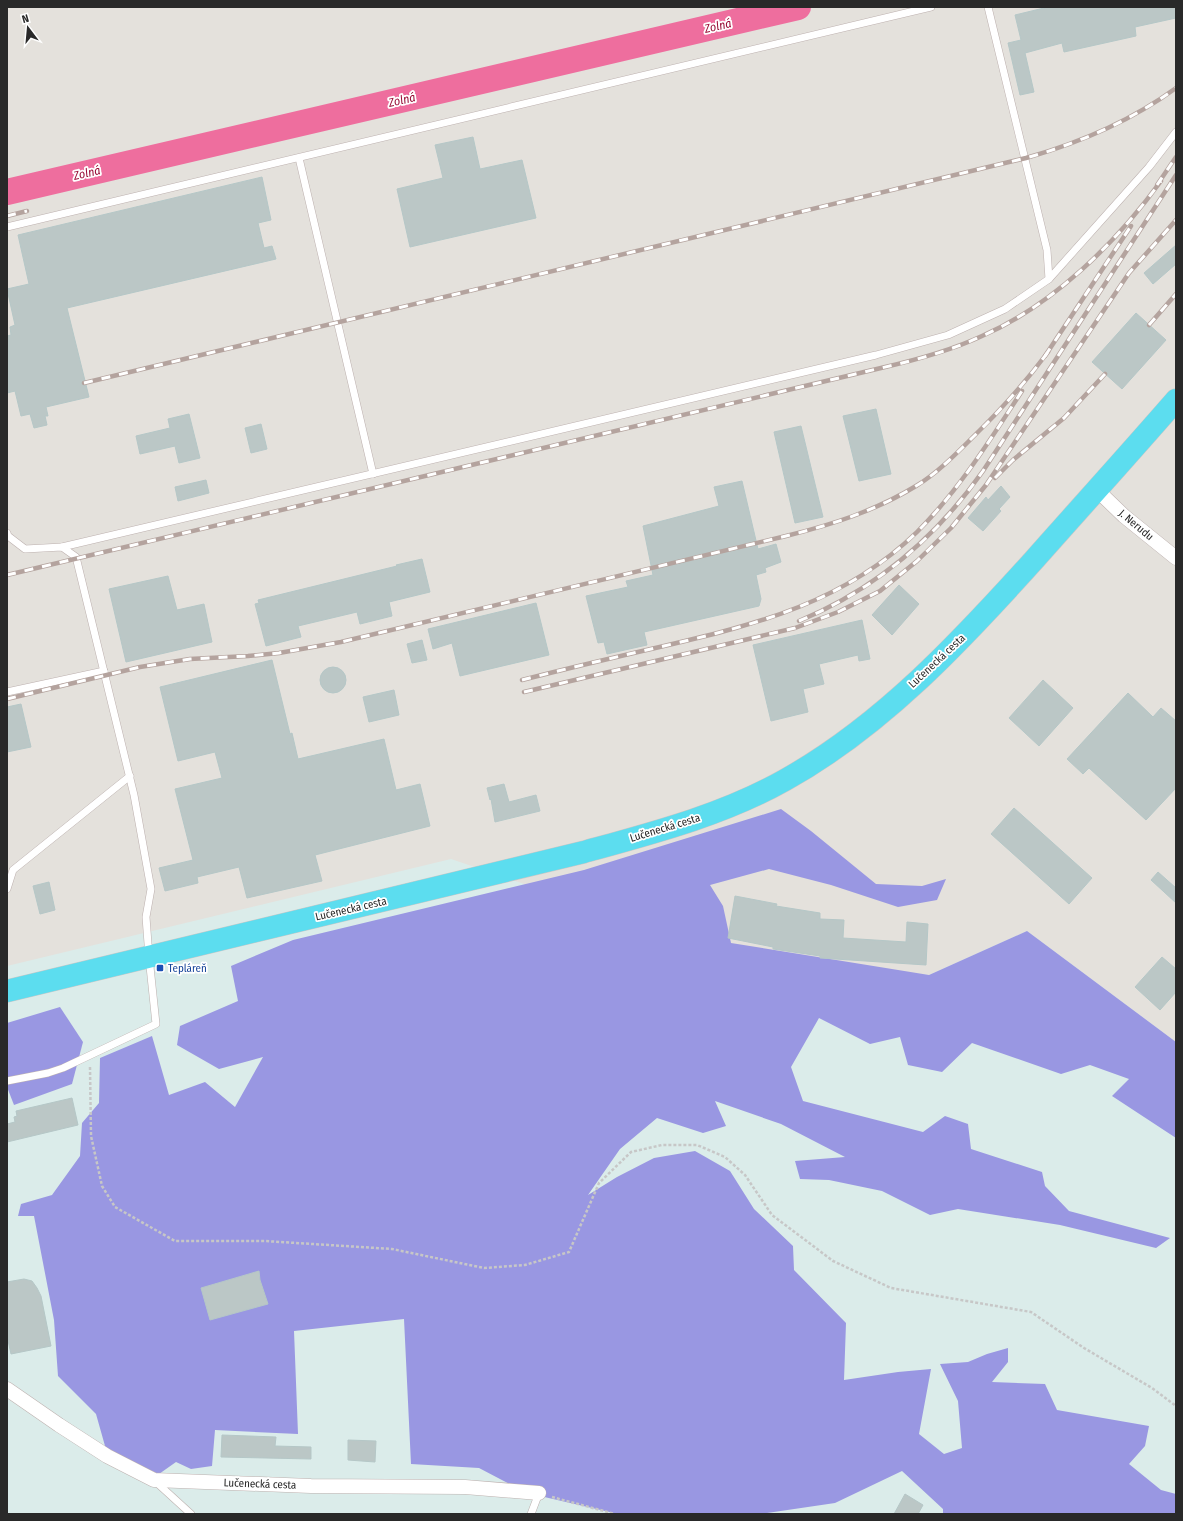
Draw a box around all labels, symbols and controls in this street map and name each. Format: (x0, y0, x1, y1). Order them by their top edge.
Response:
north arrow (8, 8, 48, 48)
text: N (20, 12, 30, 26)
water label: Zolná (702, 16, 733, 36)
water label: Zolná (386, 90, 417, 110)
water label: Zolná (71, 163, 102, 183)
street label: J. Nerudu (1116, 507, 1156, 543)
street label: Lučenecká cesta (906, 631, 968, 691)
street label: Lučenecká cesta (628, 811, 702, 845)
street label: Lučenecká cesta (314, 894, 388, 924)
place label: Tepláreň (168, 962, 207, 975)
marker: Tepláreň (155, 963, 165, 973)
street label: Lučenecká cesta (223, 1476, 297, 1492)

